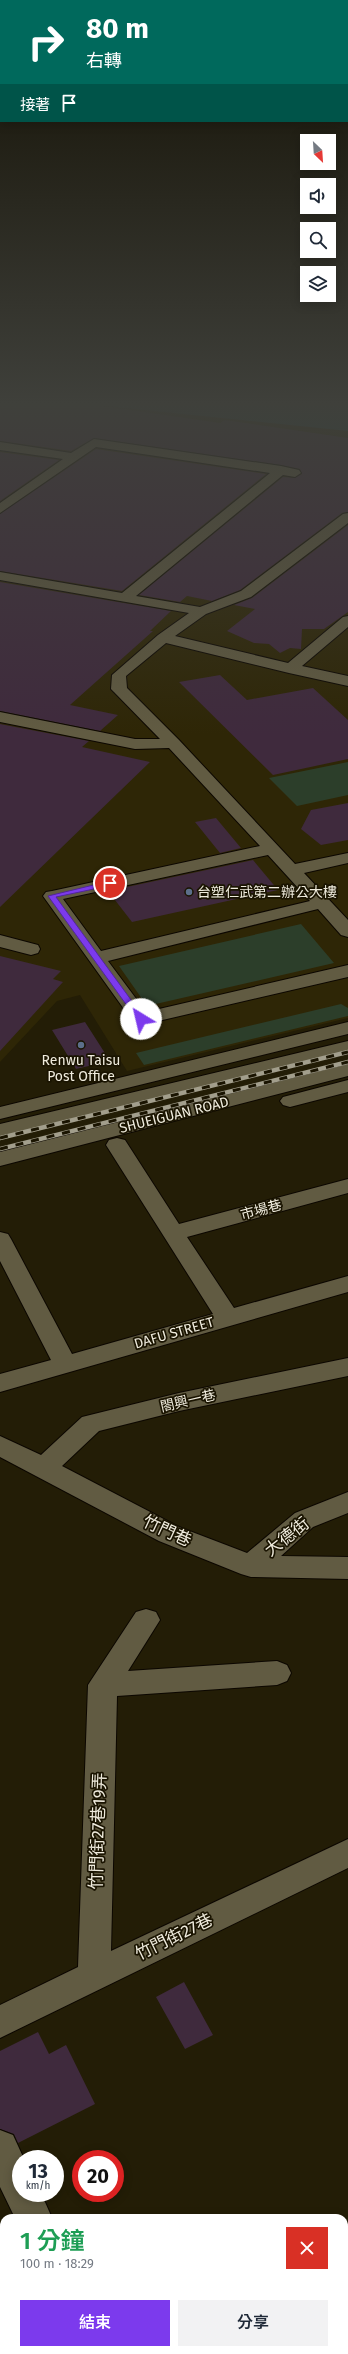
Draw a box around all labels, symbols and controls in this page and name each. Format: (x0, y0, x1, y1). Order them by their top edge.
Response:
text: 80 m (86, 12, 149, 45)
icon: right (20, 16, 72, 68)
text: 右轉 (86, 50, 122, 72)
icon: arrive (58, 92, 80, 114)
text: 接著 (20, 96, 50, 114)
north arrow (300, 134, 336, 170)
map controls (300, 134, 336, 302)
button: sound (300, 178, 336, 214)
button: search (300, 222, 336, 258)
button: layers (300, 266, 336, 302)
pin (93, 866, 127, 900)
icon: arrive (99, 872, 121, 894)
place label: 台塑仁武第二辦公大樓 (197, 884, 337, 901)
marker: 台塑仁武第二辦公大樓 (184, 887, 194, 897)
position arrow (120, 998, 162, 1040)
marker: Renwu Taisu Post Office (76, 1040, 86, 1050)
place label: Renwu Taisu Post Office (42, 1052, 120, 1085)
street label: SHUEIGUAN ROAD (117, 1093, 231, 1137)
street label: 市場巷 (239, 1196, 283, 1224)
street label: DAFU STREET (132, 1313, 216, 1352)
street label: 閤興一巷 (159, 1386, 217, 1416)
street label: 竹門巷 (139, 1511, 195, 1551)
street label: 大德街 (260, 1513, 314, 1561)
street label: 竹門街27巷19弄 (85, 1772, 111, 1890)
street label: 竹門街27巷 (132, 1909, 216, 1965)
speed limit sign: 20 (72, 2150, 124, 2202)
text: 13 (28, 2159, 48, 2183)
text: km/h (26, 2180, 50, 2192)
text: 1 分鐘 (20, 2227, 85, 2255)
button: close (286, 2227, 328, 2269)
text: 100 m · 18:29 (20, 2256, 94, 2271)
button: 結束 (20, 2300, 170, 2346)
button: 分享 (178, 2300, 328, 2346)

